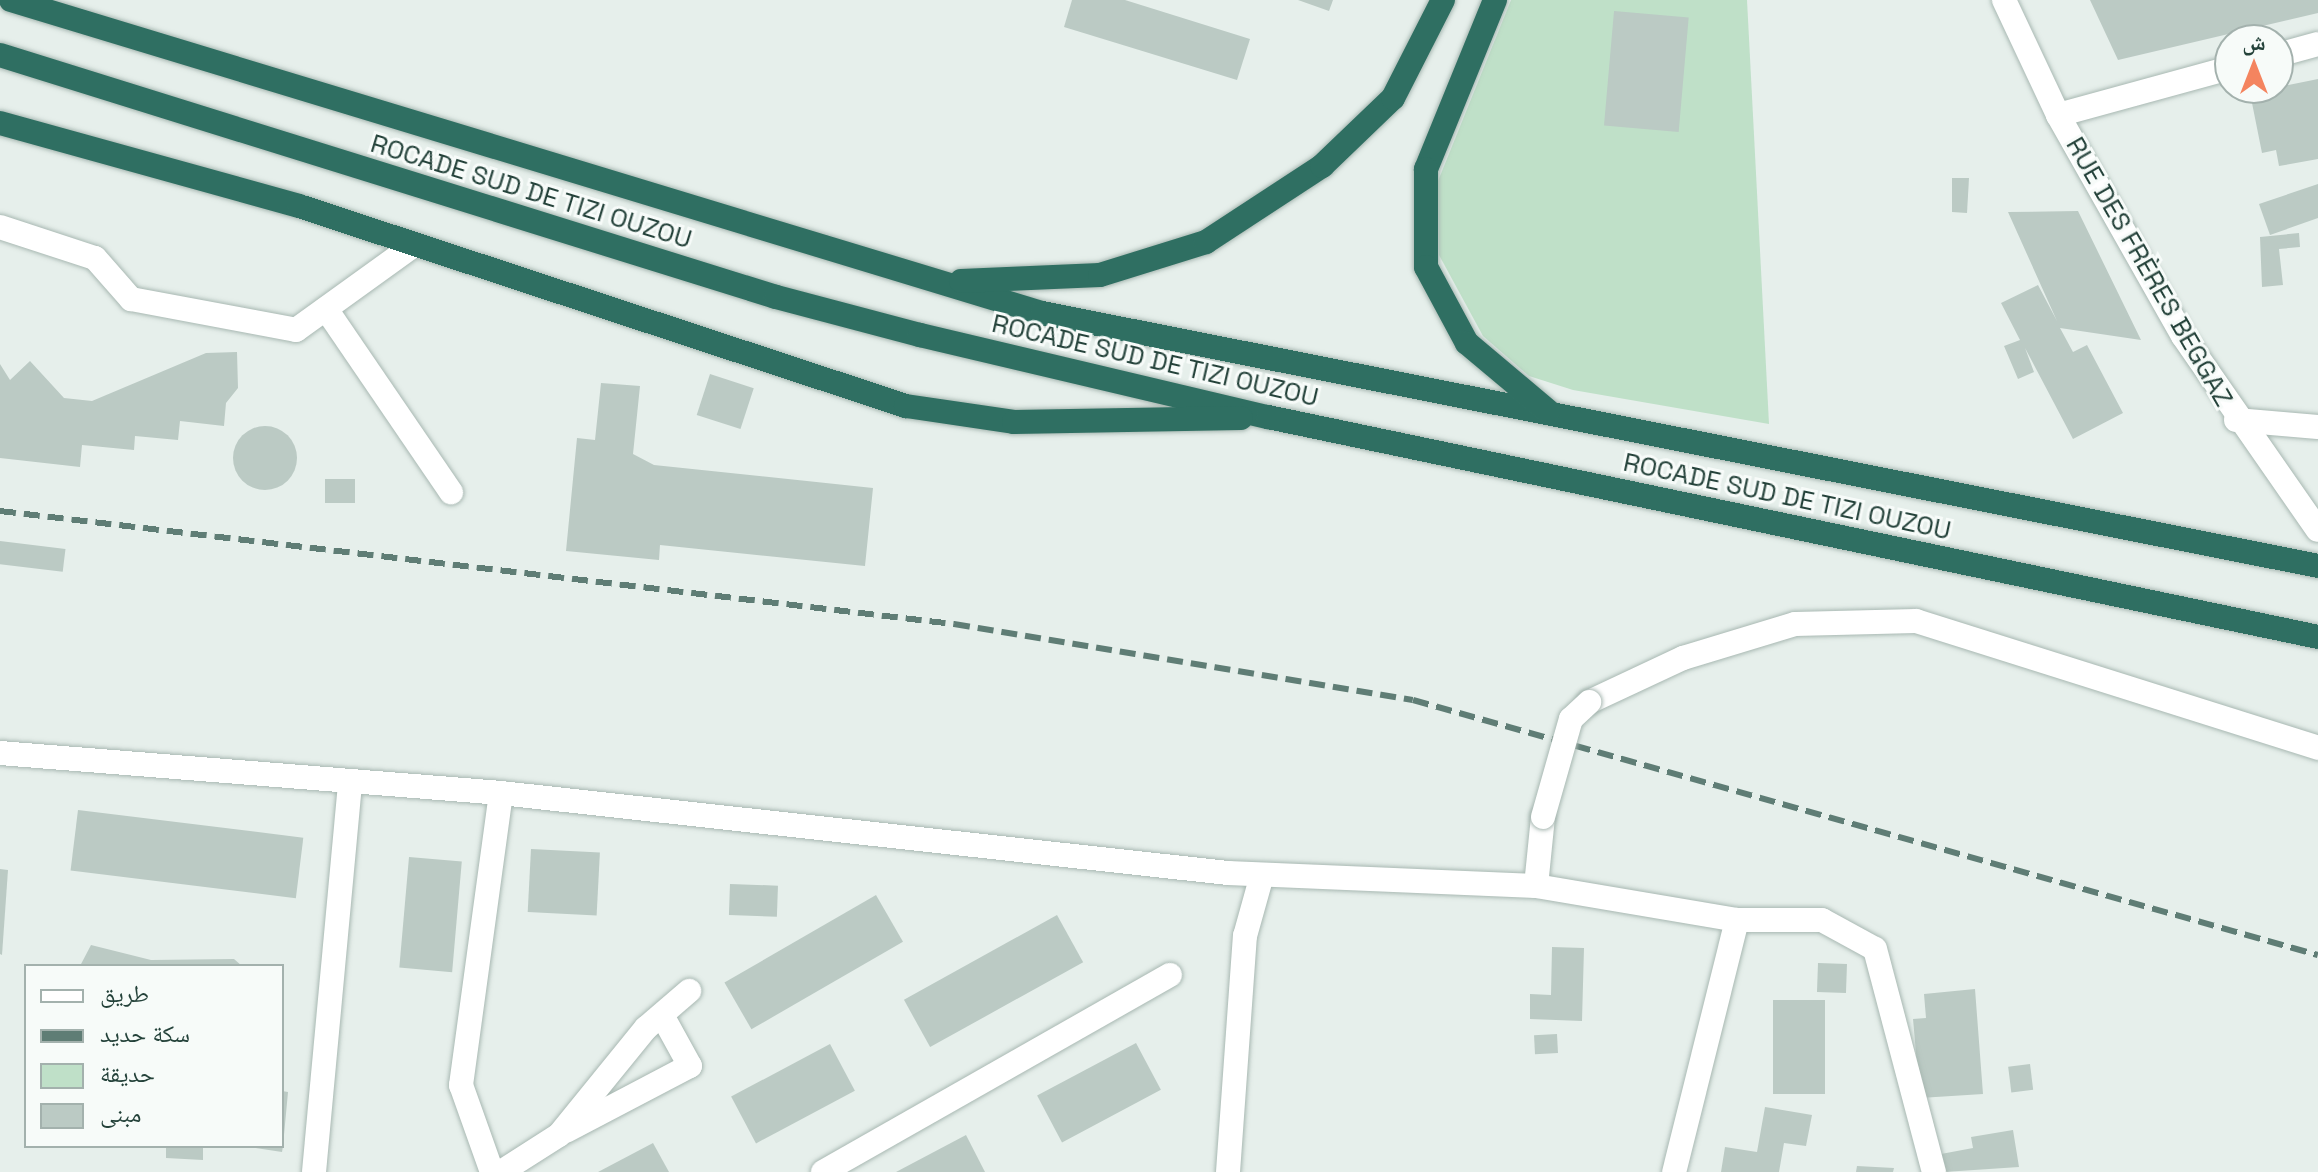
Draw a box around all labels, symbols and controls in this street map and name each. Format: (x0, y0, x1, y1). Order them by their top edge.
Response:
north arrow (2214, 24, 2294, 104)
text: ش (2242, 28, 2266, 56)
street label: ROCADE SUD DE TIZI OUZOU (366, 128, 696, 256)
street label: RUE DES FRÈRES BEGGAZ (2059, 132, 2239, 412)
street label: ROCADE SUD DE TIZI OUZOU (988, 308, 1322, 414)
street label: ROCADE SUD DE TIZI OUZOU (1620, 447, 1954, 547)
legend (24, 964, 284, 1148)
text: طريق (100, 978, 149, 1009)
text: سكة حديد (100, 1018, 190, 1049)
text: حديقة (100, 1058, 155, 1089)
text: مبنى (100, 1098, 141, 1129)

